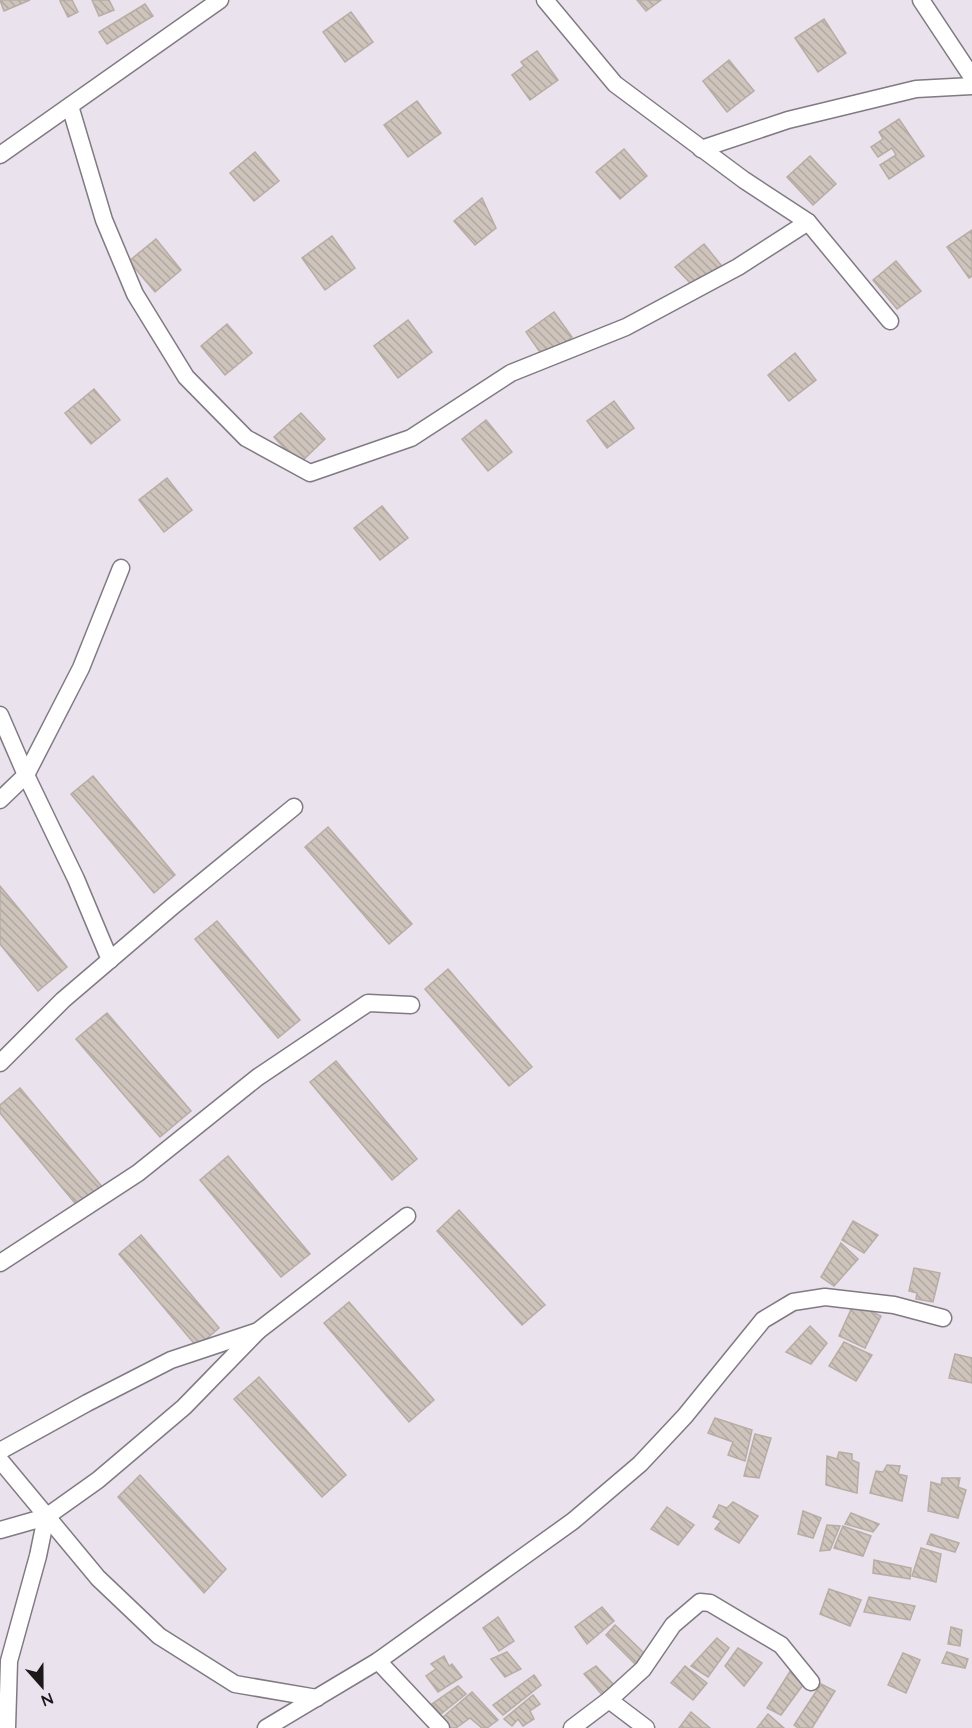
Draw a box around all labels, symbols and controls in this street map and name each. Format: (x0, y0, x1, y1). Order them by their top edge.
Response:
north arrow (12, 1656, 72, 1716)
text: N (38, 1689, 56, 1711)

